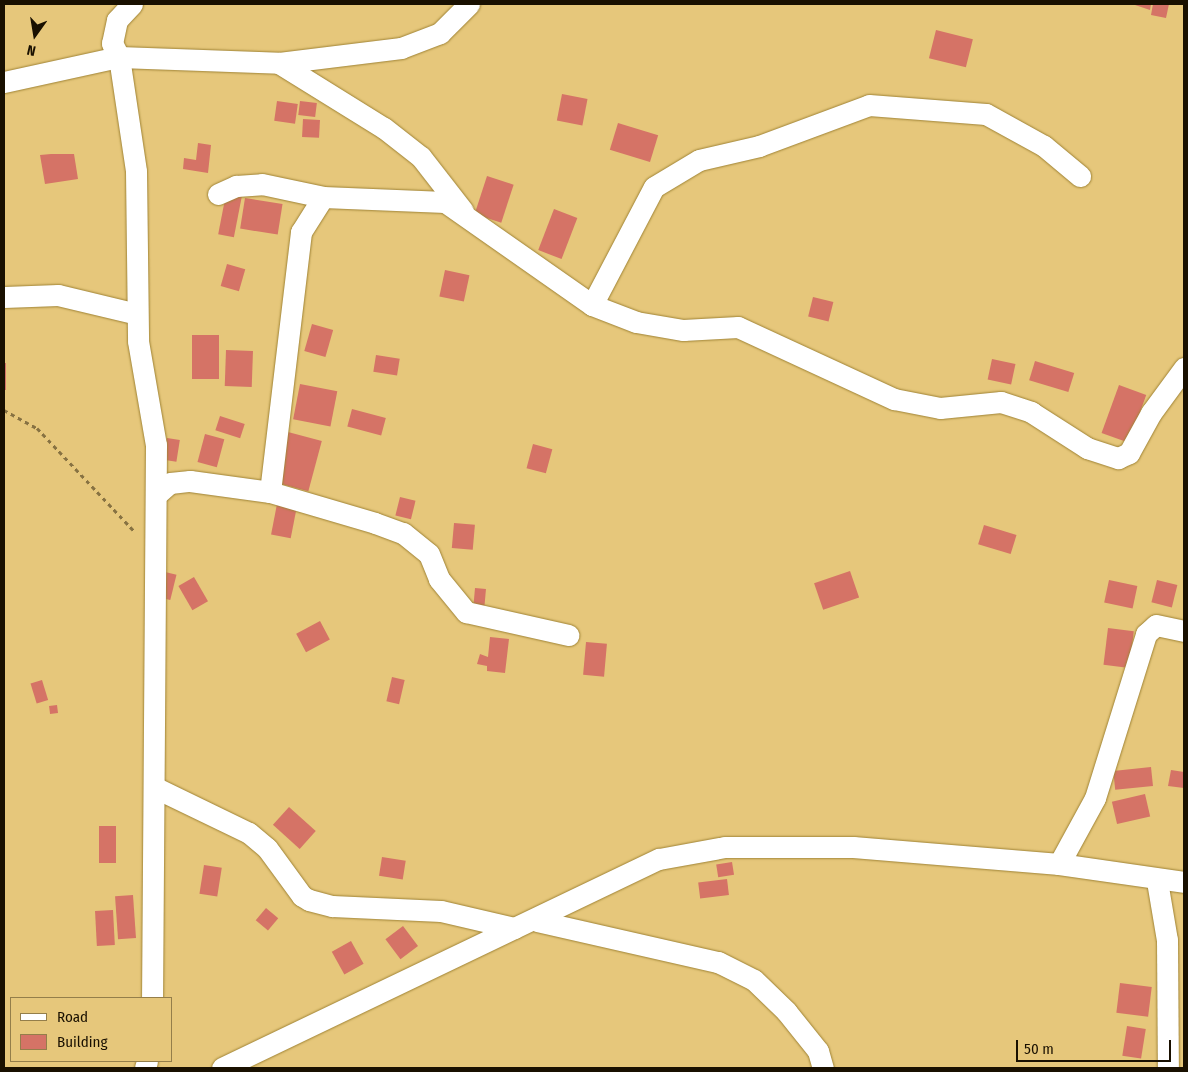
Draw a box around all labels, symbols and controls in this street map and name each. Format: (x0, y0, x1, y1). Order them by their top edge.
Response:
north arrow (10, 10, 60, 60)
text: N (26, 41, 38, 59)
legend (10, 997, 172, 1062)
text: Road (57, 1008, 88, 1026)
scale bar (1018, 1030, 1173, 1062)
text: Building (57, 1033, 108, 1051)
text: 50 m (1024, 1040, 1054, 1058)

